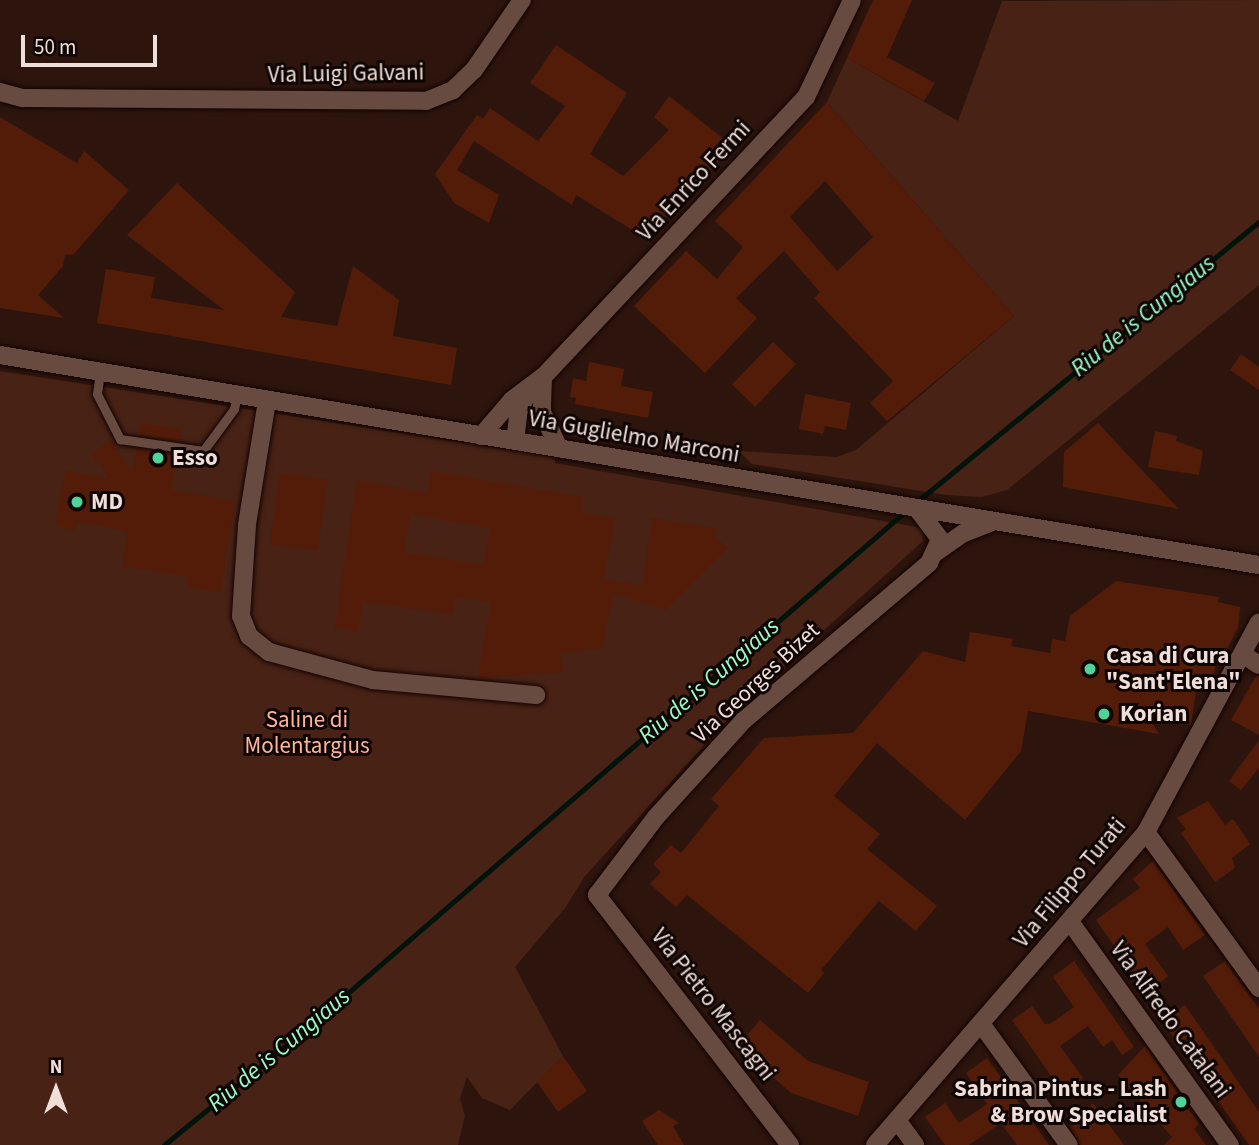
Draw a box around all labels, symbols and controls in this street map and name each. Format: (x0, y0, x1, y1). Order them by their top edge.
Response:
scale bar (24, 21, 161, 65)
text: 50 m (34, 32, 76, 62)
street label: Via Luigi Galvani (268, 59, 424, 89)
street label: Via Enrico Fermi (631, 115, 757, 247)
water label: Riu de is Cungiaus (1065, 249, 1221, 383)
street label: Via Guglielmo Marconi (526, 405, 742, 469)
place label: Esso (172, 444, 218, 472)
marker: Esso (150, 450, 166, 466)
place label: MD (91, 488, 123, 516)
marker: MD (69, 494, 85, 510)
water label: Riu de is Cungiaus (633, 612, 785, 750)
street label: Via Georges Bizet (687, 617, 825, 749)
place label: Casa di Cura "Sant'Elena" (1106, 642, 1241, 696)
marker: Casa di Cura "Sant'Elena" (1080, 659, 1100, 679)
place label: Korian (1120, 700, 1187, 728)
marker: Korian (1094, 704, 1114, 724)
park label: Saline di Molentargius (244, 706, 370, 760)
street label: Via Filippo Turati (1008, 813, 1132, 953)
street label: Via Pietro Mascagni (645, 923, 781, 1087)
street label: Via Alfredo Catalani (1104, 936, 1236, 1104)
water label: Riu de is Cungiaus (202, 982, 356, 1118)
north arrow (21, 1054, 91, 1124)
text: N (50, 1054, 62, 1081)
place label: Sabrina Pintus - Lash & Brow Specialist (954, 1075, 1167, 1129)
marker: Sabrina Pintus - Lash & Brow Specialist (1173, 1094, 1189, 1110)

